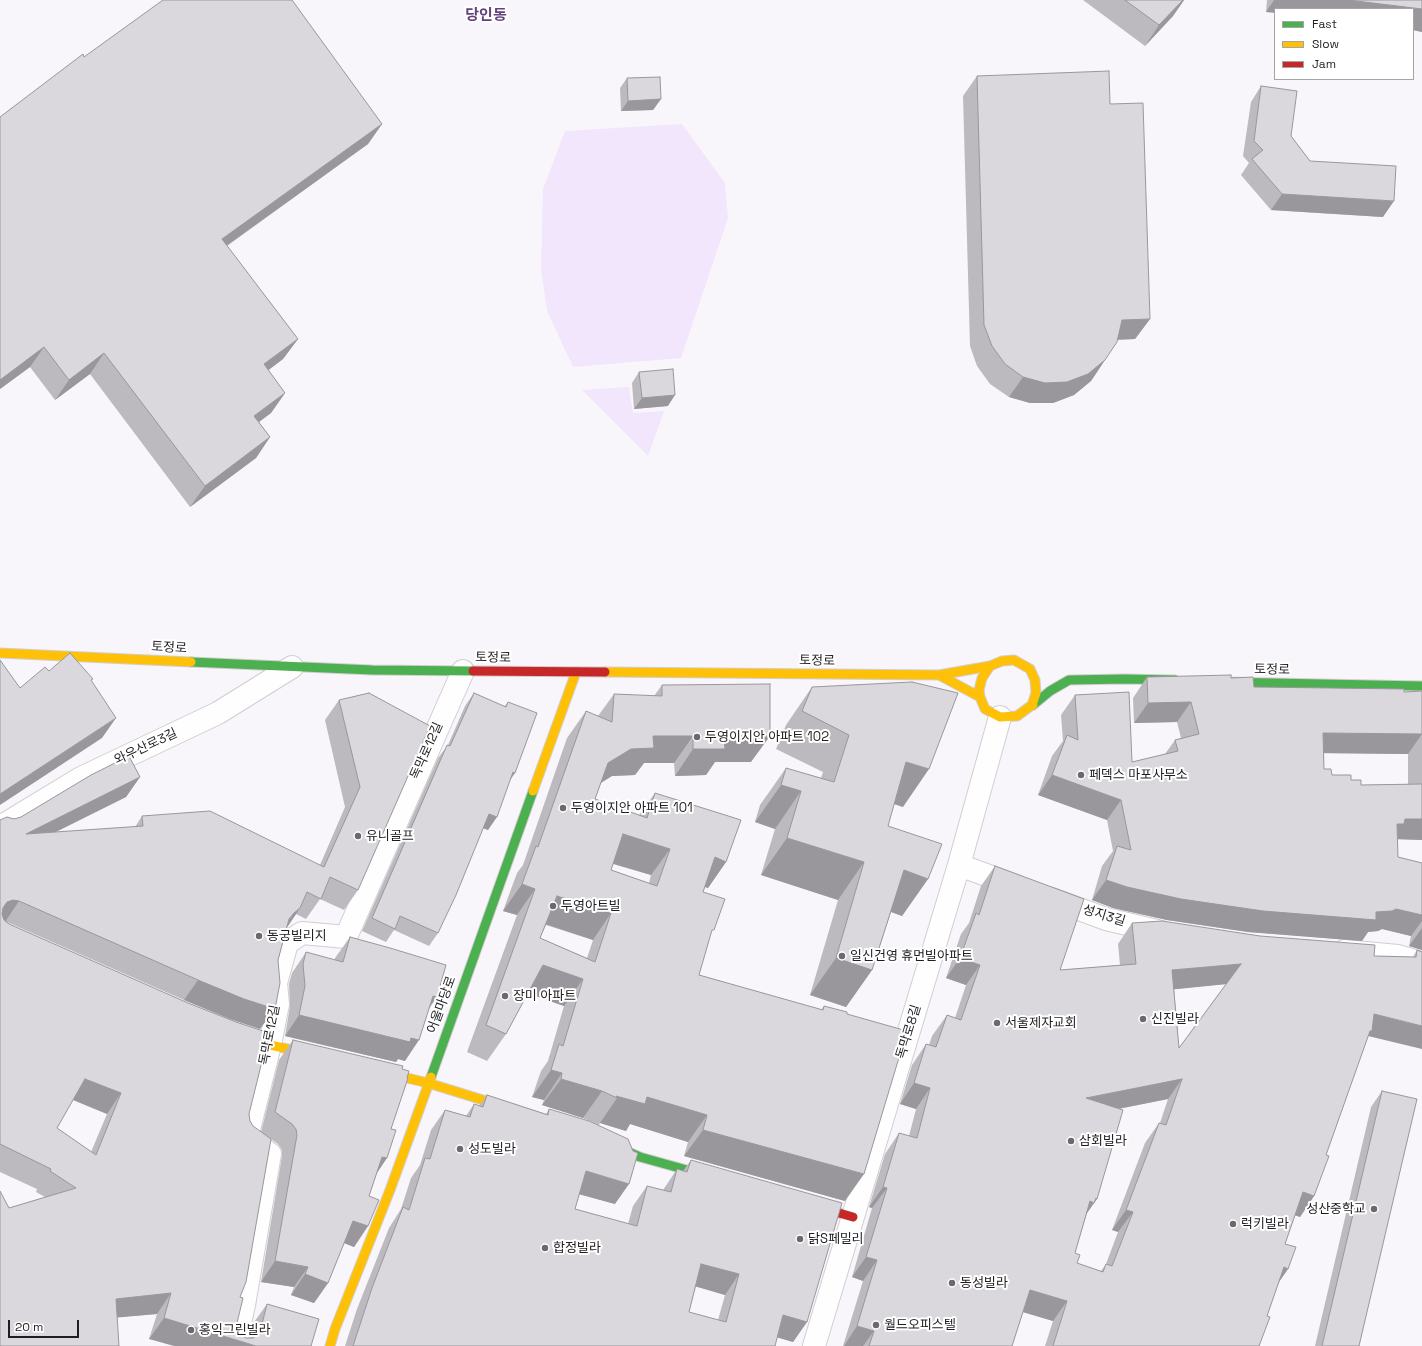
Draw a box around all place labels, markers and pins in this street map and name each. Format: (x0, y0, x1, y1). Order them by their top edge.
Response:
place label: 두영이지안 아파트 102 (705, 729, 829, 745)
marker: 두영이지안 아파트 102 (692, 732, 702, 742)
place label: 페덱스 마포사무소 (1089, 767, 1188, 783)
marker: 페덱스 마포사무소 (1076, 770, 1086, 780)
place label: 두영이지안 아파트 101 (571, 800, 693, 816)
marker: 두영이지안 아파트 101 (558, 803, 568, 813)
place label: 유니골프 (366, 828, 414, 844)
marker: 유니골프 (353, 831, 363, 841)
place label: 두영아트빌 (561, 898, 621, 914)
marker: 두영아트빌 (548, 901, 558, 911)
place label: 동궁빌리지 (267, 928, 327, 944)
marker: 동궁빌리지 (254, 931, 264, 941)
place label: 일신건영 휴먼빌아파트 (850, 948, 973, 964)
marker: 일신건영 휴먼빌아파트 (837, 951, 847, 961)
place label: 장미 아파트 (513, 988, 576, 1004)
marker: 장미 아파트 (500, 991, 510, 1001)
place label: 신진빌라 (1151, 1011, 1199, 1027)
marker: 신진빌라 (1138, 1014, 1148, 1024)
place label: 서울제자교회 (1005, 1015, 1077, 1031)
marker: 서울제자교회 (992, 1018, 1002, 1028)
place label: 삼회빌라 (1079, 1133, 1127, 1149)
marker: 삼회빌라 (1066, 1136, 1076, 1146)
place label: 성도빌라 (468, 1141, 516, 1157)
marker: 성도빌라 (455, 1144, 465, 1154)
place label: 성산중학교 (1306, 1201, 1366, 1217)
marker: 성산중학교 (1369, 1204, 1379, 1214)
place label: 럭키빌라 (1241, 1216, 1289, 1232)
marker: 럭키빌라 (1228, 1219, 1238, 1229)
place label: 닭S페밀리 (808, 1231, 864, 1247)
marker: 닭S페밀리 (795, 1234, 805, 1244)
place label: 합정빌라 (553, 1240, 601, 1256)
marker: 합정빌라 (540, 1243, 550, 1253)
place label: 동성빌라 (960, 1275, 1008, 1291)
marker: 동성빌라 (947, 1278, 957, 1288)
place label: 월드오피스텔 (884, 1317, 956, 1333)
marker: 월드오피스텔 (871, 1320, 881, 1330)
place label: 홍익그린빌라 (199, 1322, 271, 1338)
marker: 홍익그린빌라 (186, 1325, 196, 1335)

